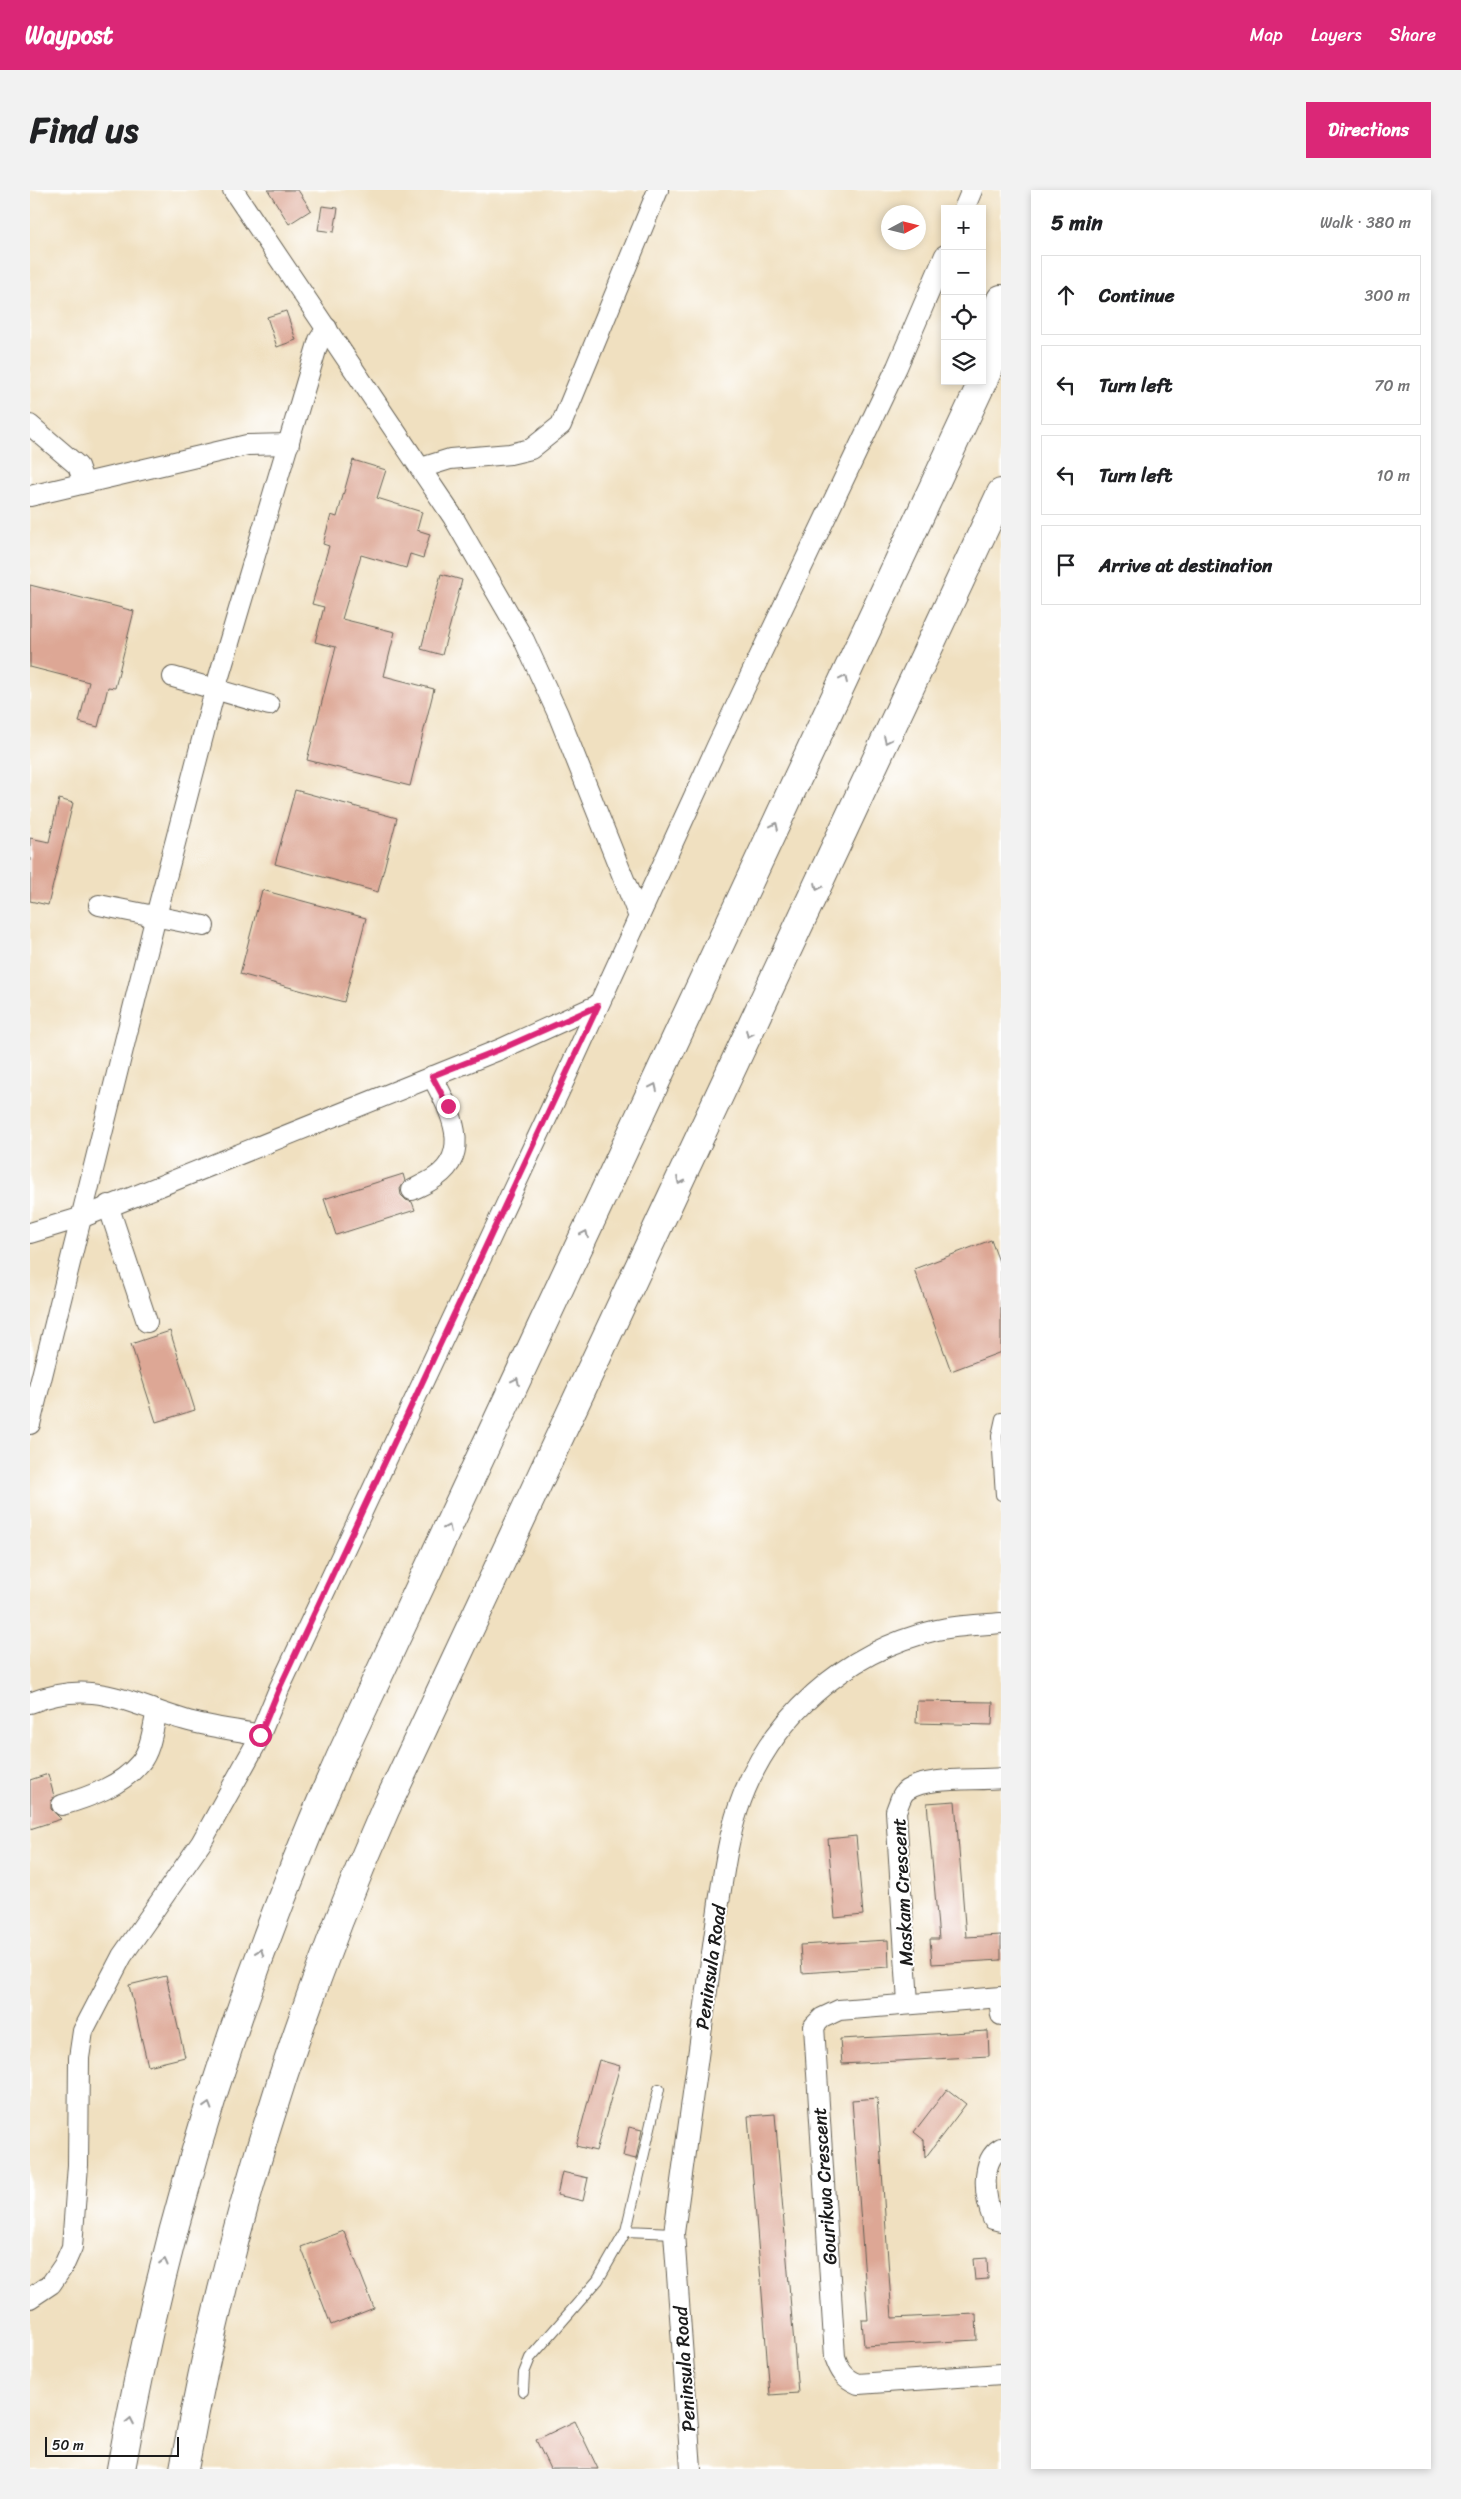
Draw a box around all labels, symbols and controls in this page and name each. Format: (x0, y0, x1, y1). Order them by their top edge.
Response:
text: Waypost (25, 14, 113, 56)
text: Map (1250, 19, 1283, 51)
text: Layers (1311, 19, 1362, 51)
text: Share (1390, 19, 1436, 51)
text: Find us (30, 99, 138, 161)
button: Directions (1306, 102, 1431, 158)
text: 5 min (1051, 204, 1103, 242)
north arrow (881, 205, 926, 250)
map controls (941, 205, 986, 385)
button: + (941, 205, 986, 250)
text: Walk · 380 m (1320, 208, 1411, 237)
button: − (941, 250, 986, 295)
text: Continue (1099, 279, 1175, 312)
icon: ahead (1052, 281, 1080, 309)
text: 300 m (1365, 281, 1410, 310)
button: locate (941, 295, 986, 340)
button: layers (941, 340, 986, 385)
text: Turn left (1099, 369, 1172, 402)
icon: left (1052, 371, 1080, 399)
text: 70 m (1374, 371, 1410, 400)
text: Turn left (1099, 459, 1172, 492)
icon: left (1052, 461, 1080, 489)
text: 10 m (1377, 461, 1410, 490)
text: Arrive at destination (1099, 549, 1272, 582)
icon: arrive (1052, 551, 1080, 579)
one-way arrow (838, 675, 848, 684)
one-way arrow (883, 735, 894, 744)
one-way arrow (769, 822, 780, 831)
one-way arrow (814, 882, 825, 891)
one-way arrow (745, 1029, 756, 1038)
one-way arrow (647, 1083, 657, 1092)
route end (437, 1095, 460, 1118)
one-way arrow (676, 1176, 687, 1185)
one-way arrow (579, 1230, 589, 1239)
one-way arrow (510, 1377, 521, 1386)
one-way arrow (441, 1524, 452, 1533)
route start (249, 1724, 272, 1747)
street label: Maskam Crescent (882, 1817, 923, 1967)
street label: Peninsula Road (685, 1902, 736, 2032)
one-way arrow (254, 1948, 264, 1957)
one-way arrow (202, 2102, 212, 2110)
street label: Gourikwa Crescent (803, 2106, 846, 2266)
one-way arrow (158, 2258, 169, 2267)
street label: Peninsula Road (664, 2304, 705, 2433)
one-way arrow (124, 2417, 134, 2425)
text: 50 m (52, 2433, 84, 2458)
scale bar (45, 2434, 179, 2457)

